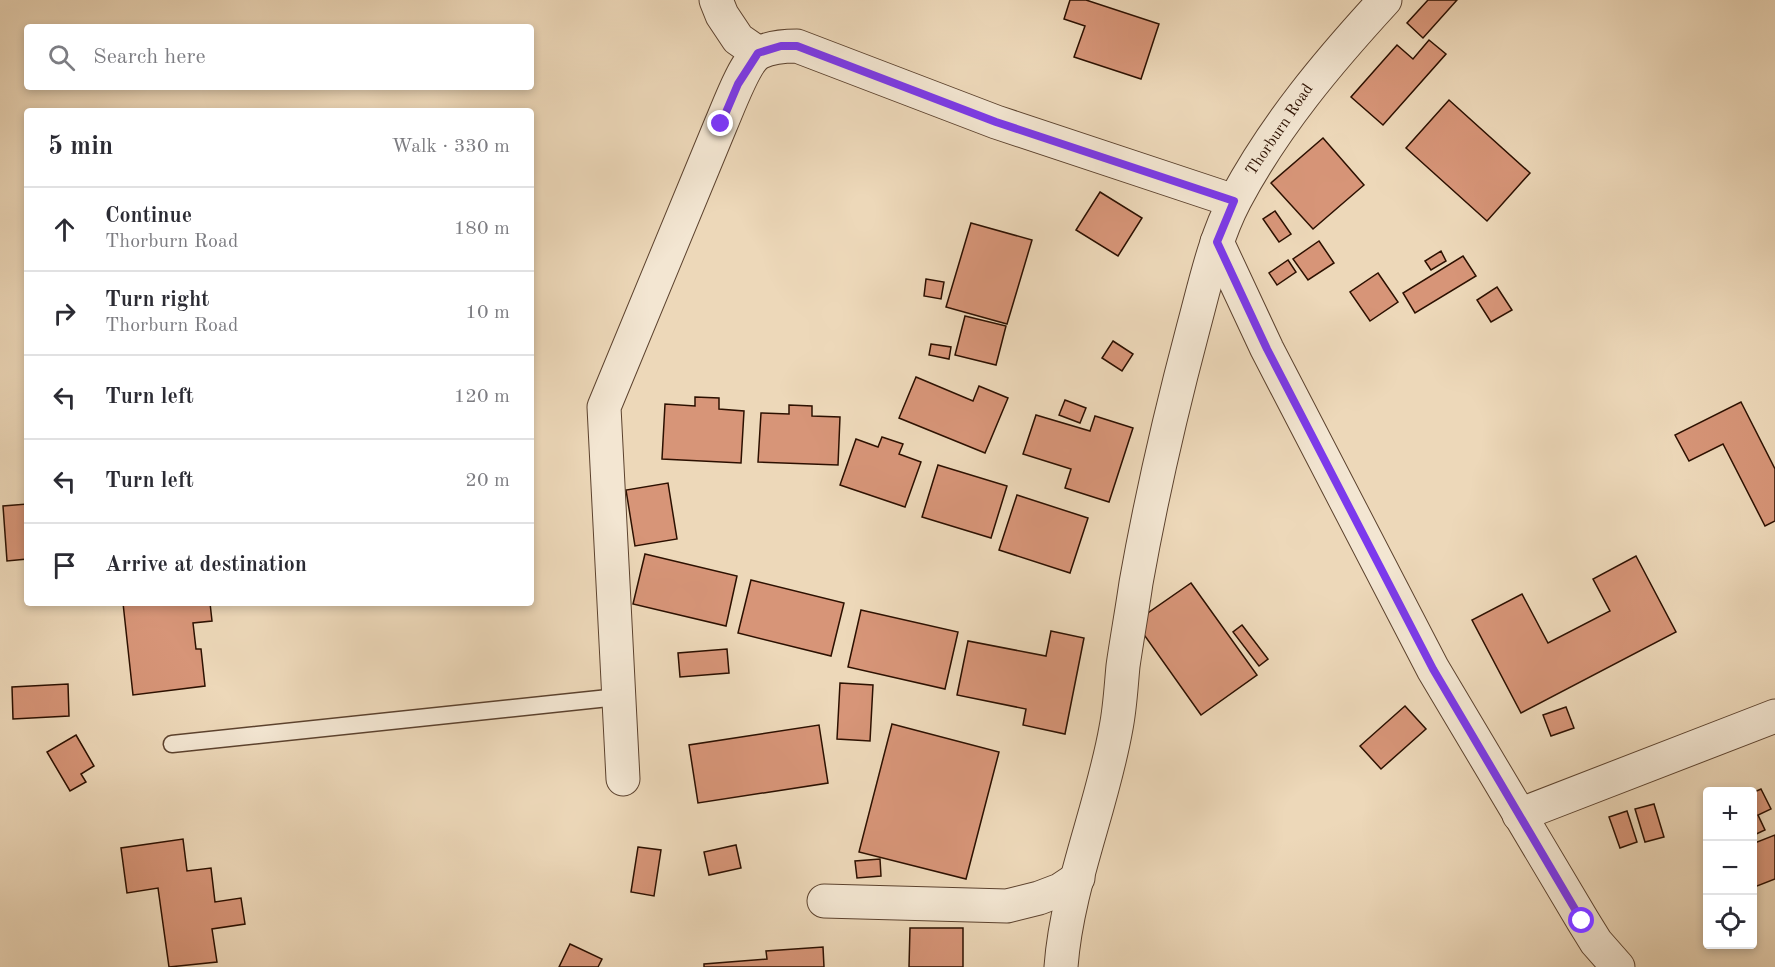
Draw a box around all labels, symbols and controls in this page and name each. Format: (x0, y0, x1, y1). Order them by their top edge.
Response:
search box (24, 24, 534, 90)
icon: search (45, 41, 78, 74)
text: Search here (93, 46, 206, 68)
street label: Thorburn Road (1244, 81, 1316, 179)
route end (707, 110, 733, 136)
text: 5 min (48, 134, 113, 160)
text: Walk · 330 m (391, 137, 510, 157)
text: Continue (105, 205, 192, 227)
icon: ahead (48, 213, 81, 246)
text: 180 m (454, 219, 510, 239)
text: Thorburn Road (105, 232, 238, 252)
text: Turn right (105, 289, 209, 311)
icon: right (48, 297, 81, 330)
text: 10 m (465, 303, 510, 323)
text: Thorburn Road (105, 316, 238, 336)
icon: left (48, 381, 81, 414)
text: Turn left (105, 386, 194, 408)
text: 120 m (454, 387, 510, 407)
icon: left (48, 465, 81, 498)
text: Turn left (105, 470, 194, 492)
text: 20 m (465, 471, 510, 491)
icon: arrive (48, 549, 81, 582)
text: Arrive at destination (105, 554, 307, 576)
map controls (1703, 787, 1757, 949)
button: + (1703, 787, 1757, 841)
button: − (1703, 841, 1757, 895)
button: locate (1703, 895, 1757, 949)
route start (1568, 907, 1594, 933)

